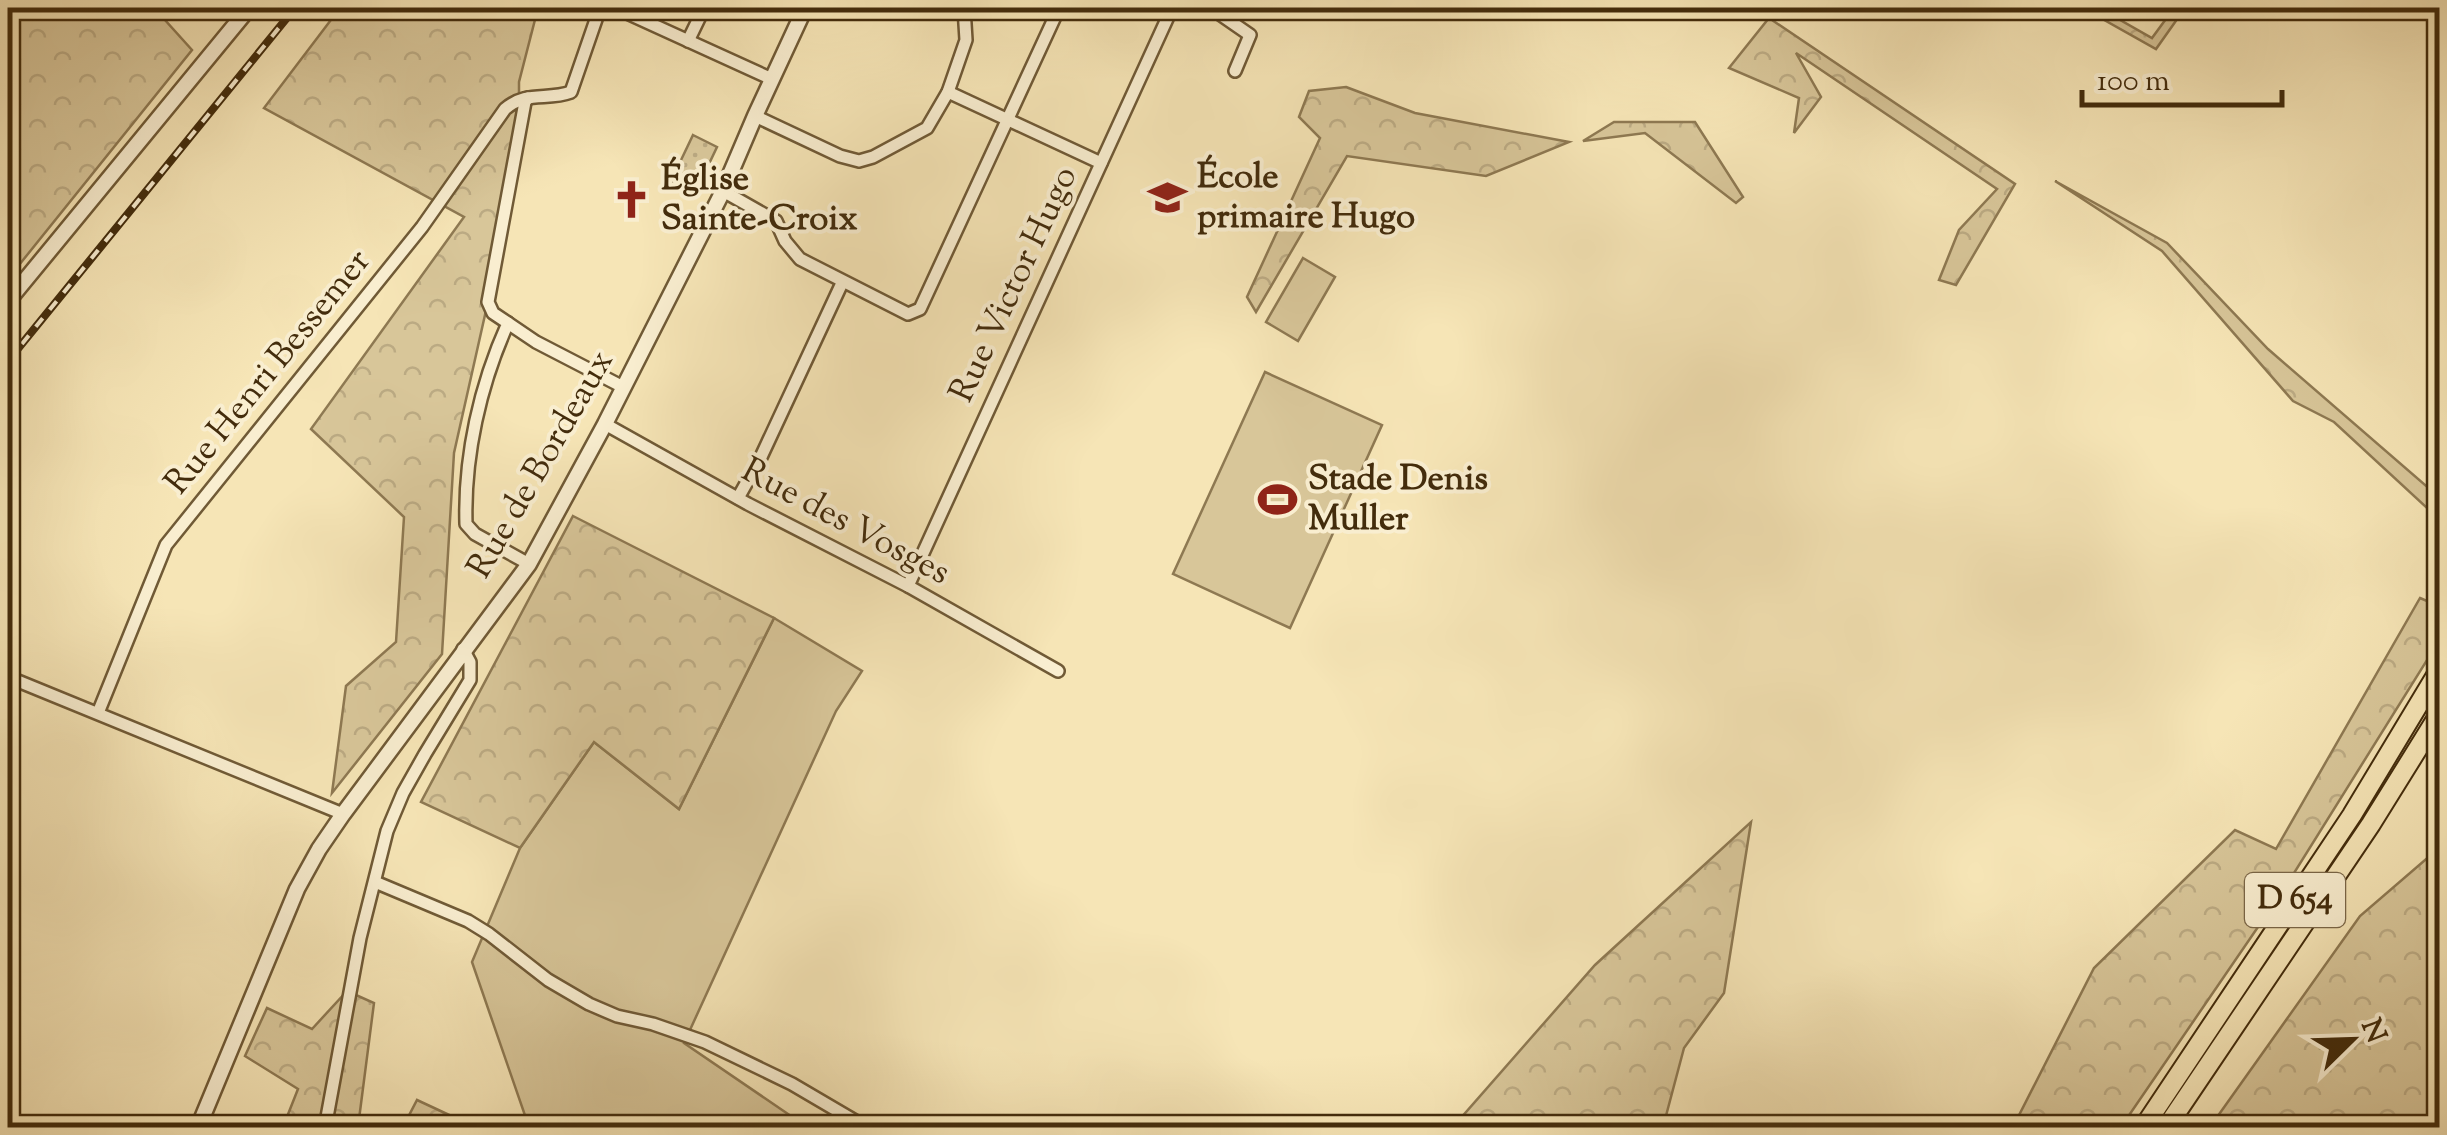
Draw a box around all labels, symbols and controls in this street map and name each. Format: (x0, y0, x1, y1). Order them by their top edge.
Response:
scale bar (2082, 45, 2282, 107)
text: 100 m (2097, 61, 2170, 104)
place label: École primaire Hugo (1197, 153, 1415, 244)
place label: Église Sainte-Croix (661, 155, 858, 246)
street label: Rue Victor Hugo (938, 159, 1092, 411)
school or university icon: École primaire Hugo (1146, 177, 1188, 219)
church icon: Église Sainte-Croix (610, 179, 652, 221)
street label: Rue Henri Bessemer (154, 239, 384, 507)
street label: Rue de Bordeaux (456, 341, 628, 589)
street label: Rue des Vosges (732, 447, 958, 599)
place label: Stade Denis Muller (1308, 455, 1488, 546)
sports icon: Stade Denis Muller (1257, 479, 1299, 521)
road number: D 654 (2245, 873, 2345, 927)
north arrow (2302, 990, 2402, 1090)
text: N (2349, 1013, 2395, 1050)

